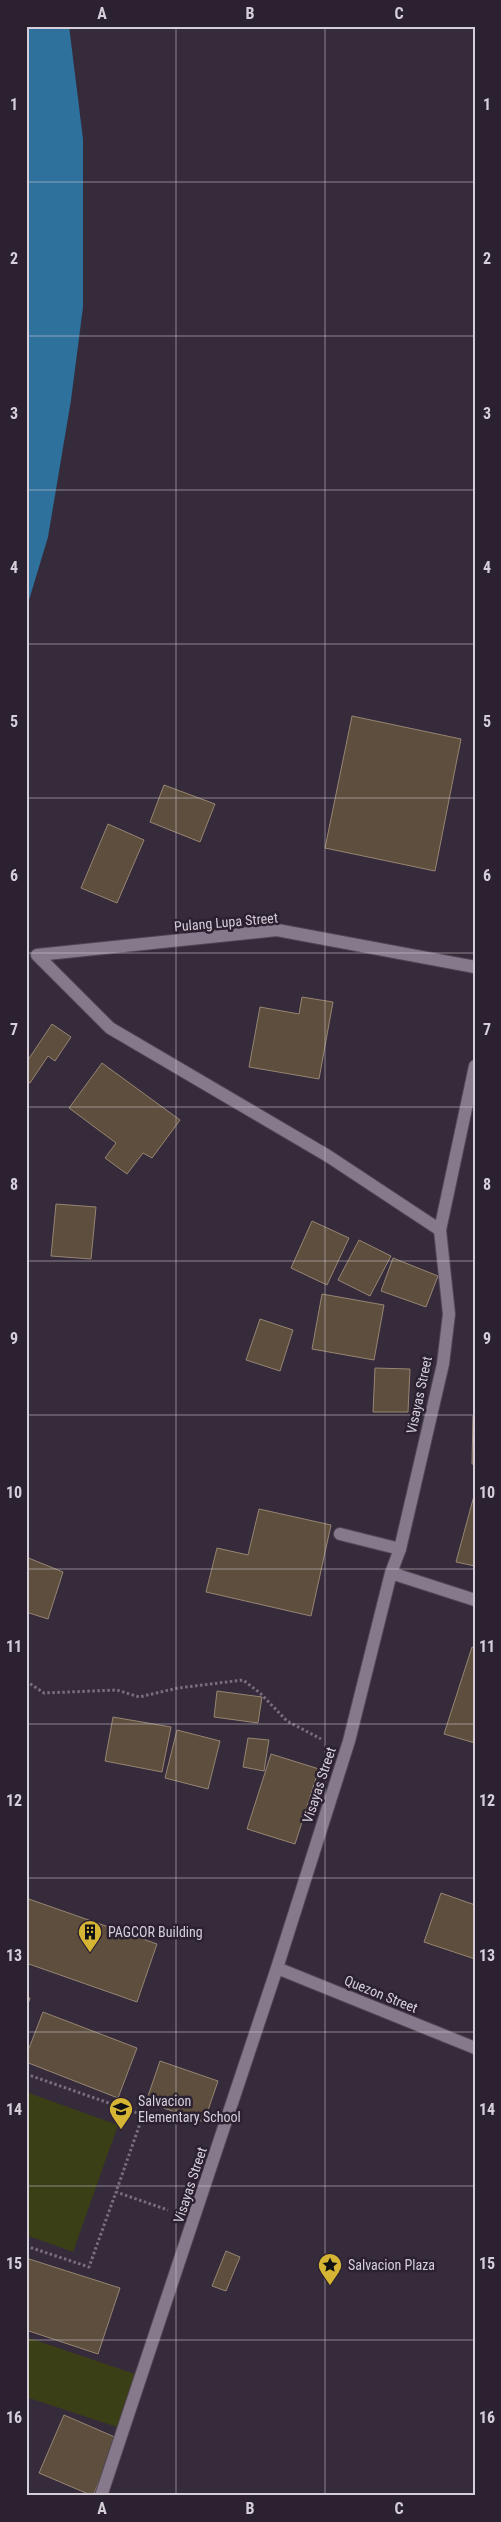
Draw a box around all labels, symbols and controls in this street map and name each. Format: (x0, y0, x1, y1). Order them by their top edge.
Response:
text: A (97, 4, 107, 23)
text: B (246, 4, 255, 23)
text: C (394, 4, 404, 23)
text: 1 (10, 95, 18, 114)
text: 1 (483, 95, 491, 114)
text: 2 (10, 249, 18, 268)
text: 2 (483, 249, 491, 268)
text: 3 (10, 404, 18, 423)
text: 3 (483, 404, 491, 423)
text: 4 (10, 558, 18, 577)
text: 4 (483, 558, 491, 577)
text: 5 (10, 712, 18, 731)
text: 5 (483, 712, 491, 731)
text: 6 (10, 866, 18, 885)
text: 6 (483, 866, 491, 885)
street label: Pulang Lupa Street (173, 909, 279, 935)
text: 7 (10, 1020, 18, 1039)
text: 7 (483, 1020, 491, 1039)
text: 8 (10, 1175, 18, 1194)
text: 8 (483, 1175, 491, 1194)
text: 9 (10, 1329, 18, 1348)
text: 9 (483, 1329, 491, 1348)
street label: Visayas Street (403, 1355, 435, 1435)
text: 10 (6, 1483, 22, 1502)
text: 10 (479, 1483, 495, 1502)
text: 11 (6, 1637, 22, 1656)
text: 11 (479, 1637, 495, 1656)
street label: Visayas Street (299, 1745, 339, 1825)
text: 12 (6, 1791, 22, 1810)
text: 12 (479, 1791, 495, 1810)
building icon: PAGCOR Building (77, 1919, 103, 1953)
place label: PAGCOR Building (108, 1924, 203, 1940)
text: 13 (6, 1946, 22, 1965)
text: 13 (479, 1946, 495, 1965)
street label: Quezon Street (342, 1972, 420, 2016)
place label: Salvacion Elementary School (138, 2093, 241, 2125)
school or university icon: Salvacion Elementary School (108, 2096, 134, 2130)
text: 14 (6, 2100, 22, 2119)
text: 14 (479, 2100, 495, 2119)
street label: Visayas Street (170, 2145, 210, 2225)
place icon: Salvacion Plaza (317, 2252, 343, 2286)
text: 15 (6, 2254, 22, 2273)
text: 15 (479, 2254, 495, 2273)
place label: Salvacion Plaza (348, 2257, 435, 2273)
text: 16 (6, 2408, 22, 2427)
text: 16 (479, 2408, 495, 2427)
text: A (97, 2499, 107, 2518)
text: B (246, 2499, 255, 2518)
text: C (394, 2499, 404, 2518)

